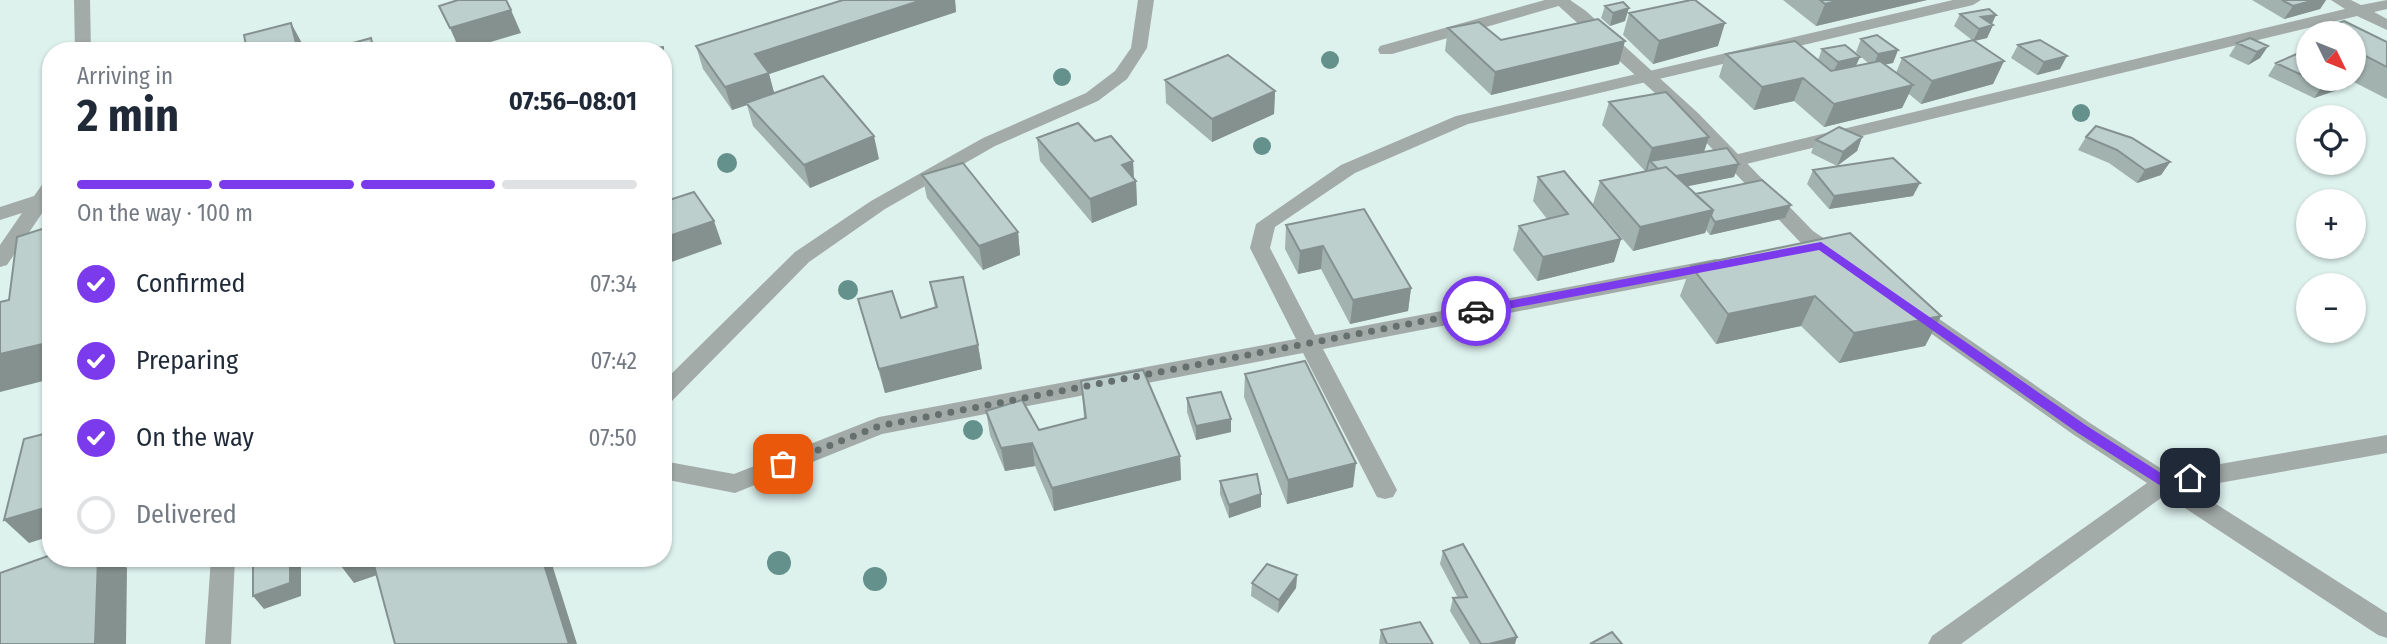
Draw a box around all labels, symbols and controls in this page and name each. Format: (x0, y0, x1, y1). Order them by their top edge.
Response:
north arrow (2296, 21, 2366, 91)
map controls (2296, 21, 2366, 343)
text: Arriving in (77, 62, 173, 90)
text: 07:56–08:01 (509, 86, 637, 117)
text: 2 min (77, 88, 179, 143)
button: locate (2296, 105, 2366, 175)
button: + (2296, 189, 2366, 259)
text: On the way · 100 m (77, 199, 253, 227)
icon: check (77, 265, 115, 303)
text: Confirmed (136, 268, 246, 299)
text: 07:34 (590, 270, 637, 298)
button: − (2296, 273, 2366, 343)
courier (1441, 276, 1511, 346)
icon: car (1457, 292, 1495, 330)
icon: check (77, 342, 115, 380)
text: Preparing (136, 345, 238, 376)
text: 07:42 (590, 347, 637, 375)
icon: check (77, 419, 115, 457)
text: On the way (136, 422, 254, 453)
text: 07:50 (589, 424, 637, 452)
pin (753, 434, 813, 494)
icon: bag (764, 445, 802, 483)
pin (2160, 448, 2220, 508)
icon: home (2171, 459, 2209, 497)
text: Delivered (136, 499, 237, 530)

